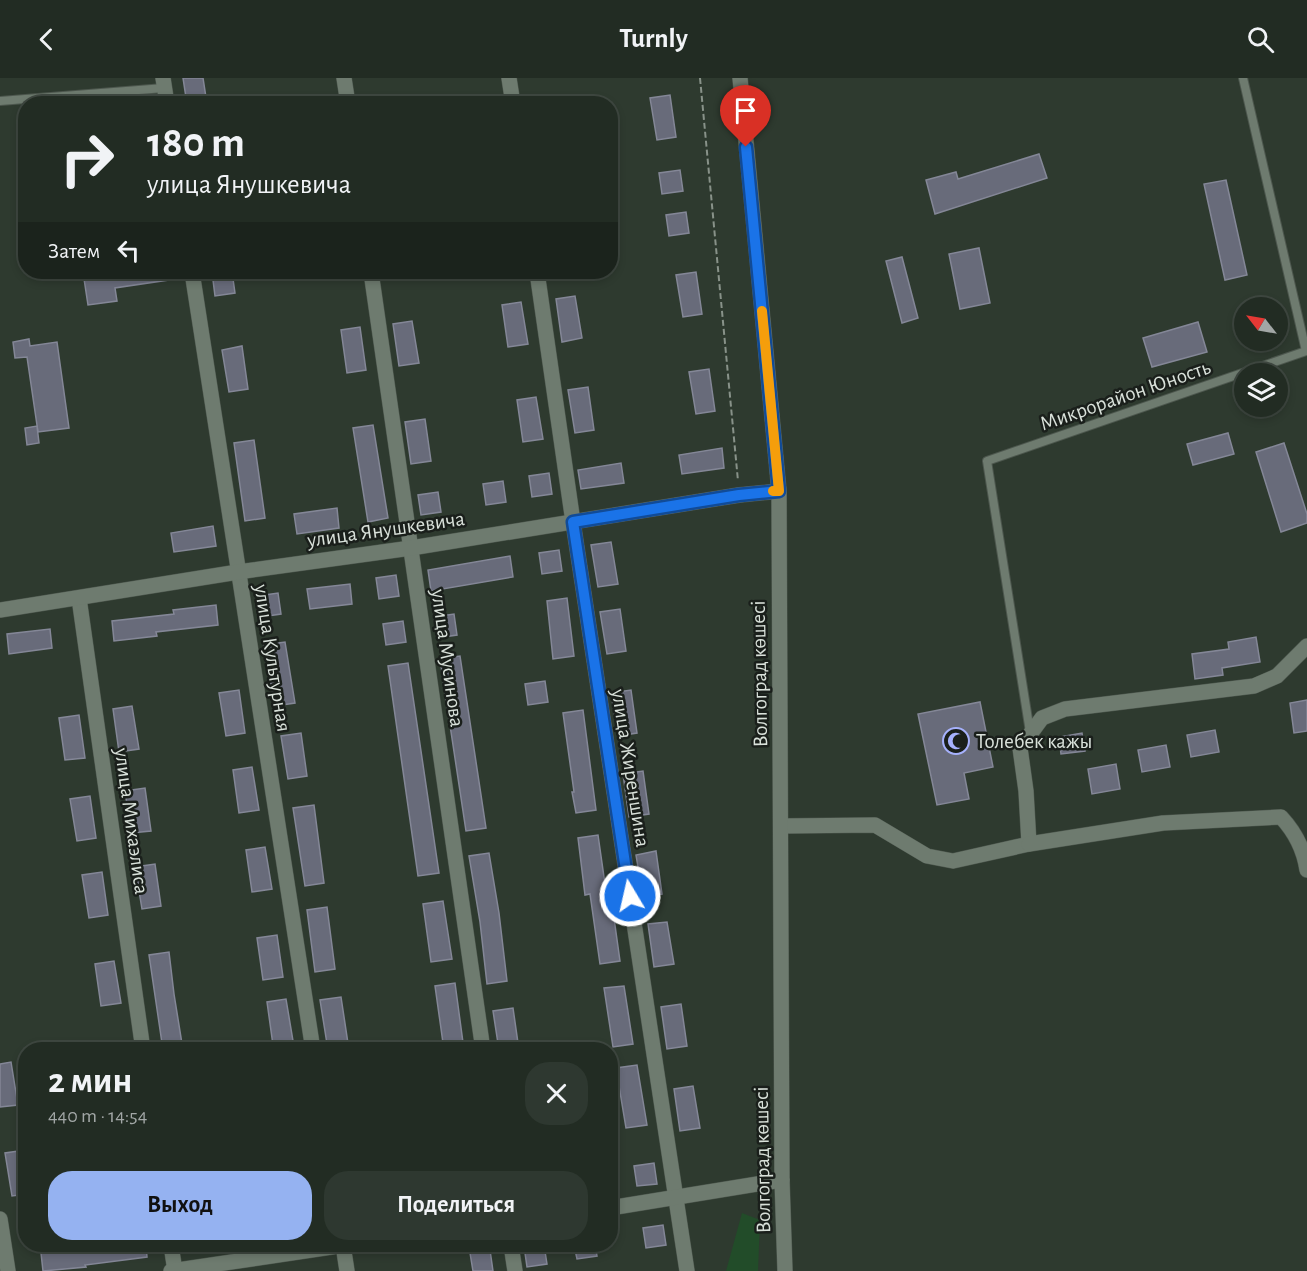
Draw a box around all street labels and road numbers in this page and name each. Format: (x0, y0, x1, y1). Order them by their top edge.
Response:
street label: Микрорайон Юность (1037, 356, 1213, 435)
street label: улица Янушкевича (305, 508, 467, 551)
street label: улица Культурная (250, 582, 295, 733)
street label: улица Мусинова (427, 587, 468, 729)
street label: Волгоград көшесі (748, 600, 771, 748)
street label: улица Жиреншина (608, 687, 653, 849)
street label: улица Михаэлиса (111, 746, 152, 896)
street label: Волгоград көшесі (751, 1086, 774, 1234)

